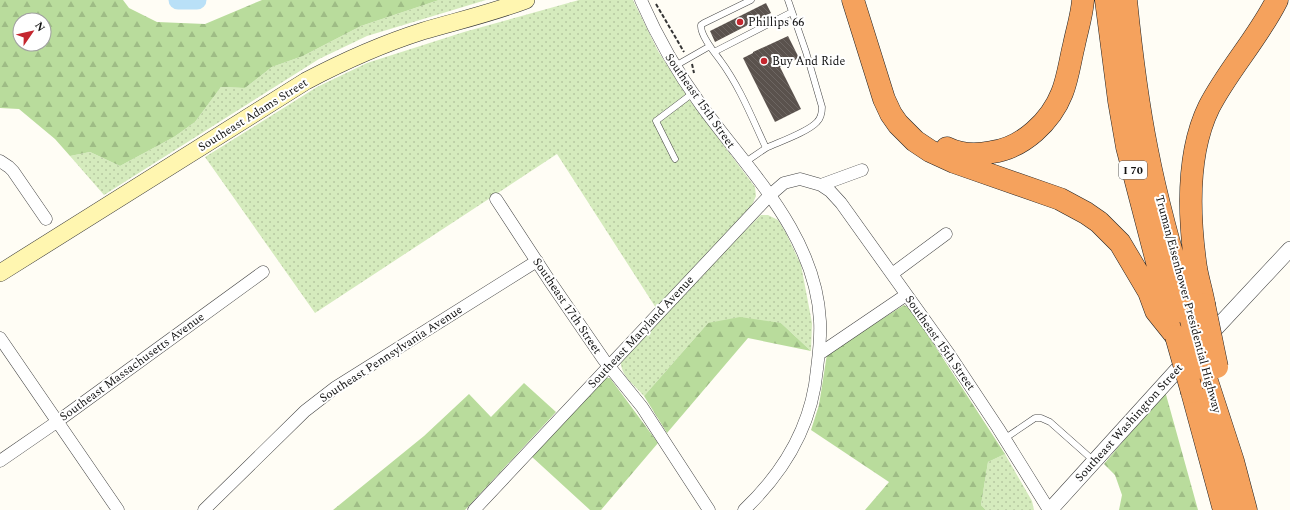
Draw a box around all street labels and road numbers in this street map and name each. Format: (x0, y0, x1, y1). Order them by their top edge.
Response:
street label: Southeast 15th Street (660, 49, 740, 153)
street label: Southeast Adams Street (194, 73, 312, 157)
road number: I 70 (1119, 161, 1147, 179)
street label: Truman/Eisenhower Presidential Highway (1150, 193, 1227, 416)
street label: Southeast 17th Street (528, 254, 606, 358)
street label: Southeast Maryland Avenue (583, 271, 699, 393)
street label: Southeast 15th Street (900, 291, 980, 395)
street label: Southeast Pennsylvania Avenue (316, 300, 467, 408)
street label: Southeast Massachusetts Avenue (55, 308, 209, 426)
street label: Southeast Washington Street (1070, 359, 1188, 487)

